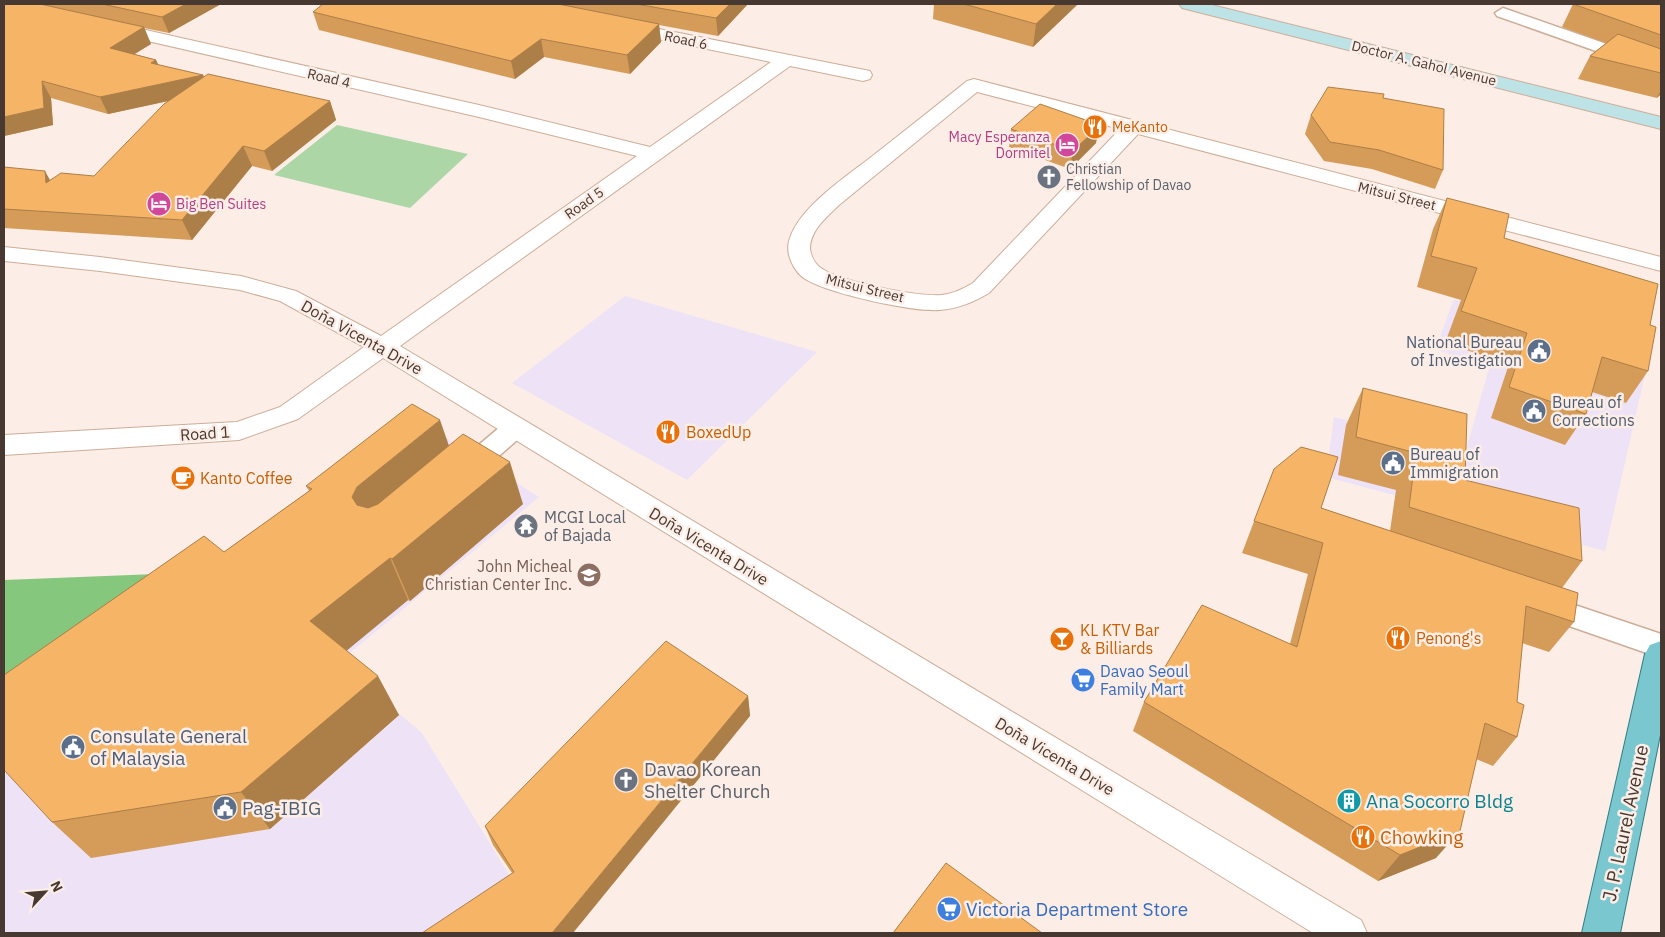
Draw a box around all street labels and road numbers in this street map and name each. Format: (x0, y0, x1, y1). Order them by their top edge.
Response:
street label: Road 6 (663, 27, 709, 53)
street label: Doctor A. Gahol Avenue (1350, 36, 1499, 90)
street label: Road 4 (306, 64, 352, 92)
street label: Mitsui Street (1356, 178, 1438, 214)
street label: Road 5 (561, 183, 607, 223)
street label: Mitsui Street (824, 270, 906, 306)
street label: Doña Vicenta Drive (298, 295, 426, 379)
street label: Road 1 (179, 421, 231, 445)
street label: Doña Vicenta Drive (646, 502, 773, 590)
street label: Doña Vicenta Drive (992, 712, 1119, 800)
street label: J. P. Laurel Avenue (1597, 743, 1653, 903)

